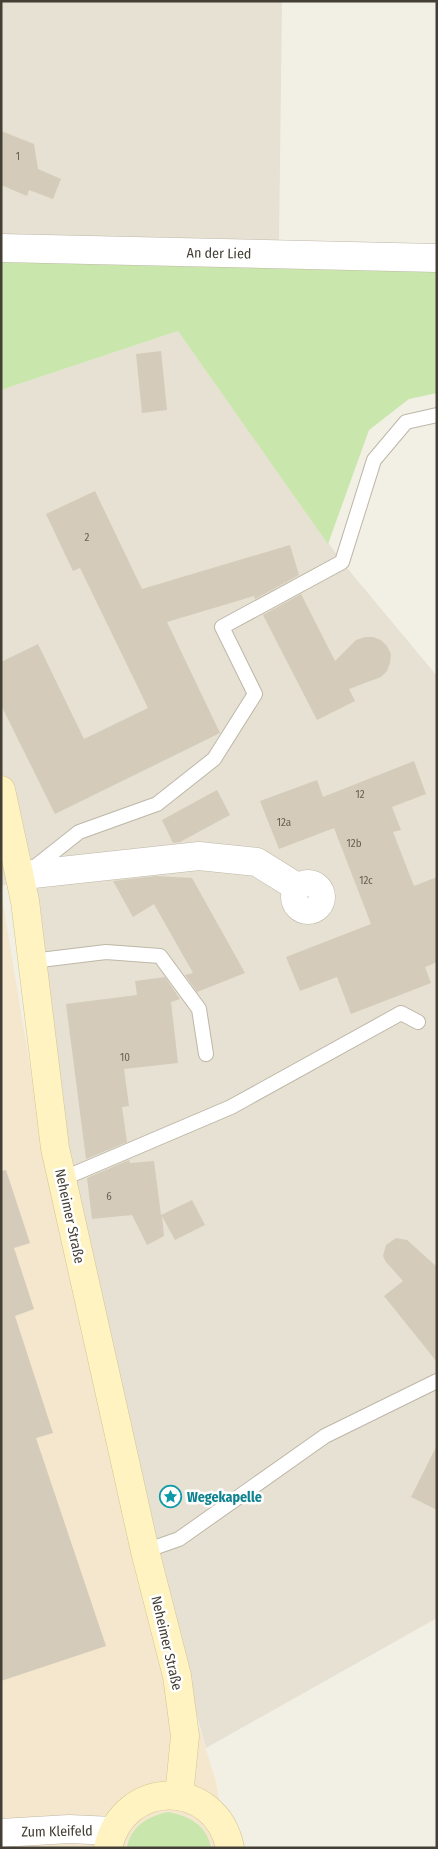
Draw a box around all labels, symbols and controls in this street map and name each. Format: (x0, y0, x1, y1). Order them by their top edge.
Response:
house number: 1 (16, 150, 20, 163)
street label: An der Lied (186, 244, 252, 263)
house number: 2 (85, 531, 90, 544)
house number: 12 (355, 788, 365, 801)
house number: 12a (277, 816, 291, 829)
house number: 12b (347, 837, 362, 850)
house number: 12c (359, 874, 373, 887)
house number: 10 (120, 1051, 130, 1064)
street label: Neheimer Straße (51, 1167, 88, 1265)
house number: 6 (106, 1190, 112, 1203)
place icon: Wegekapelle (159, 1485, 183, 1509)
place label: Wegekapelle (187, 1489, 262, 1506)
street label: Neheimer Straße (147, 1594, 186, 1692)
street label: Zum Kleifeld (21, 1822, 93, 1841)

